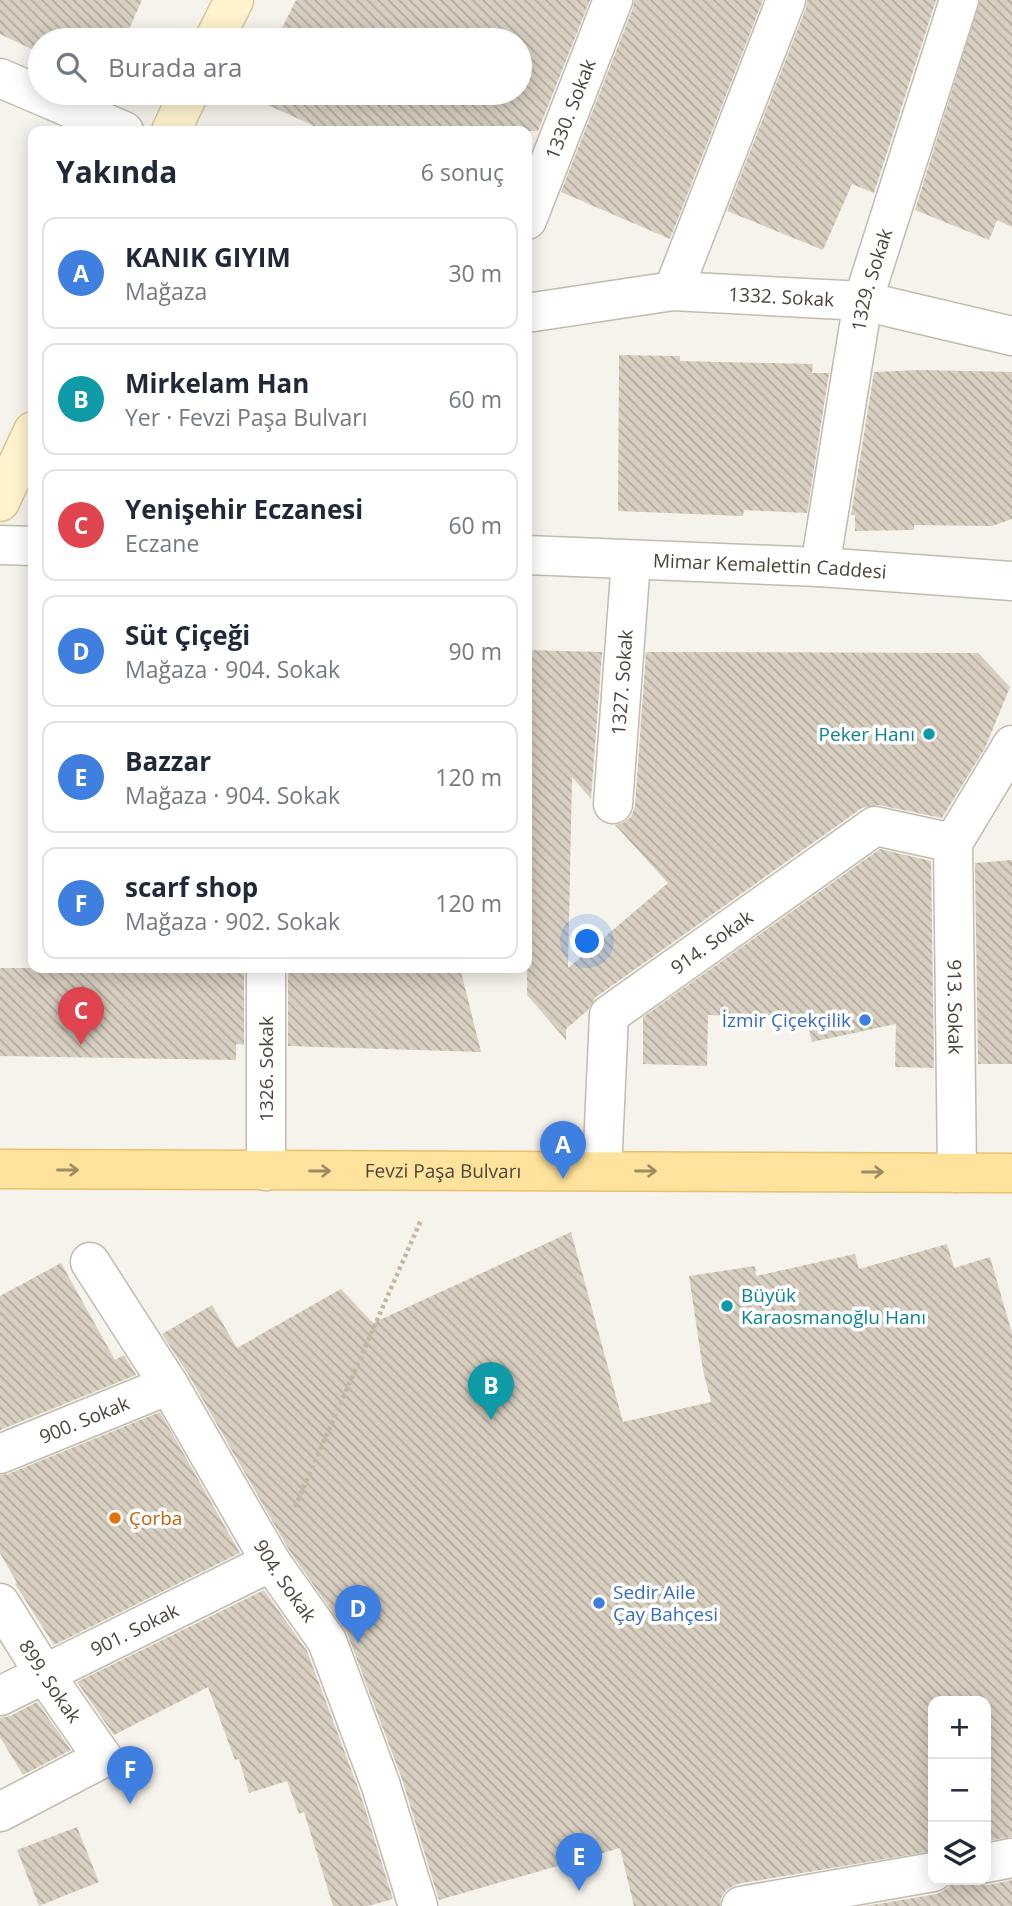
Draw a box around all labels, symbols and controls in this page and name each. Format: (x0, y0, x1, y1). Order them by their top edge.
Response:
search box (28, 28, 532, 105)
icon: search (52, 48, 90, 86)
text: Burada ara (108, 49, 242, 85)
street label: 1330. Sokak (539, 55, 602, 163)
text: Yakında (56, 151, 177, 192)
text: 6 sonuç (421, 156, 504, 188)
street label: 1329. Sokak (845, 225, 898, 333)
text: KANIK GIYIM (125, 239, 291, 275)
text: A (73, 257, 89, 289)
text: 30 m (448, 257, 502, 289)
text: Mağaza (125, 275, 207, 307)
street label: 1332. Sokak (728, 281, 835, 312)
text: Mirkelam Han (125, 365, 309, 401)
text: B (73, 383, 89, 415)
text: 60 m (448, 383, 502, 415)
text: Yer · Fevzi Paşa Bulvarı (125, 401, 368, 433)
text: Yenişehir Eczanesi (125, 491, 363, 527)
text: C (74, 509, 88, 541)
text: 60 m (448, 509, 502, 541)
text: Eczane (125, 527, 199, 559)
street label: Mimar Kemalettin Caddesi (652, 547, 887, 585)
text: Süt Çiçeği (125, 617, 250, 653)
street label: 1327. Sokak (605, 629, 639, 736)
text: D (72, 635, 90, 667)
text: 90 m (448, 635, 502, 667)
text: Mağaza · 904. Sokak (125, 653, 340, 685)
place label: Peker Hanı (819, 721, 915, 747)
marker: Peker Hanı (921, 726, 937, 742)
text: Bazzar (125, 743, 211, 779)
text: E (75, 761, 87, 793)
text: 120 m (435, 761, 502, 793)
text: Mağaza · 904. Sokak (125, 779, 340, 811)
text: scarf shop (125, 869, 258, 905)
text: F (75, 887, 87, 919)
text: 120 m (435, 887, 502, 919)
street label: 914. Sokak (665, 904, 758, 980)
text: Mağaza · 902. Sokak (125, 905, 340, 937)
your location (570, 924, 604, 958)
street label: 913. Sokak (941, 959, 969, 1055)
pin: C (58, 987, 104, 1045)
place label: İzmir Çiçekçilik (722, 1007, 851, 1033)
marker: İzmir Çiçekçilik (857, 1012, 873, 1028)
street label: 1326. Sokak (253, 1016, 279, 1122)
pin: A (540, 1121, 586, 1179)
street label: Fevzi Paşa Bulvarı (365, 1157, 521, 1184)
one-way arrow (56, 1163, 79, 1177)
one-way arrow (308, 1164, 331, 1178)
one-way arrow (634, 1164, 657, 1178)
one-way arrow (861, 1165, 884, 1179)
place label: Büyük Karaosmanoğlu Hanı (741, 1282, 926, 1330)
marker: Büyük Karaosmanoğlu Hanı (719, 1298, 735, 1314)
pin: B (468, 1362, 514, 1420)
street label: 900. Sokak (35, 1390, 133, 1450)
place label: Çorba (129, 1505, 182, 1531)
marker: Çorba (107, 1510, 123, 1526)
street label: 904. Sokak (248, 1535, 323, 1627)
place label: Sedir Aile Çay Bahçesi (613, 1579, 718, 1627)
pin: D (335, 1585, 381, 1643)
marker: Sedir Aile Çay Bahçesi (591, 1595, 607, 1611)
street label: 901. Sokak (86, 1597, 183, 1662)
street label: 899. Sokak (13, 1635, 87, 1728)
map controls (928, 1696, 991, 1885)
button: + (928, 1696, 991, 1759)
pin: F (107, 1746, 153, 1804)
button: − (928, 1759, 991, 1822)
button: layers (928, 1822, 991, 1885)
pin: E (556, 1833, 602, 1891)

